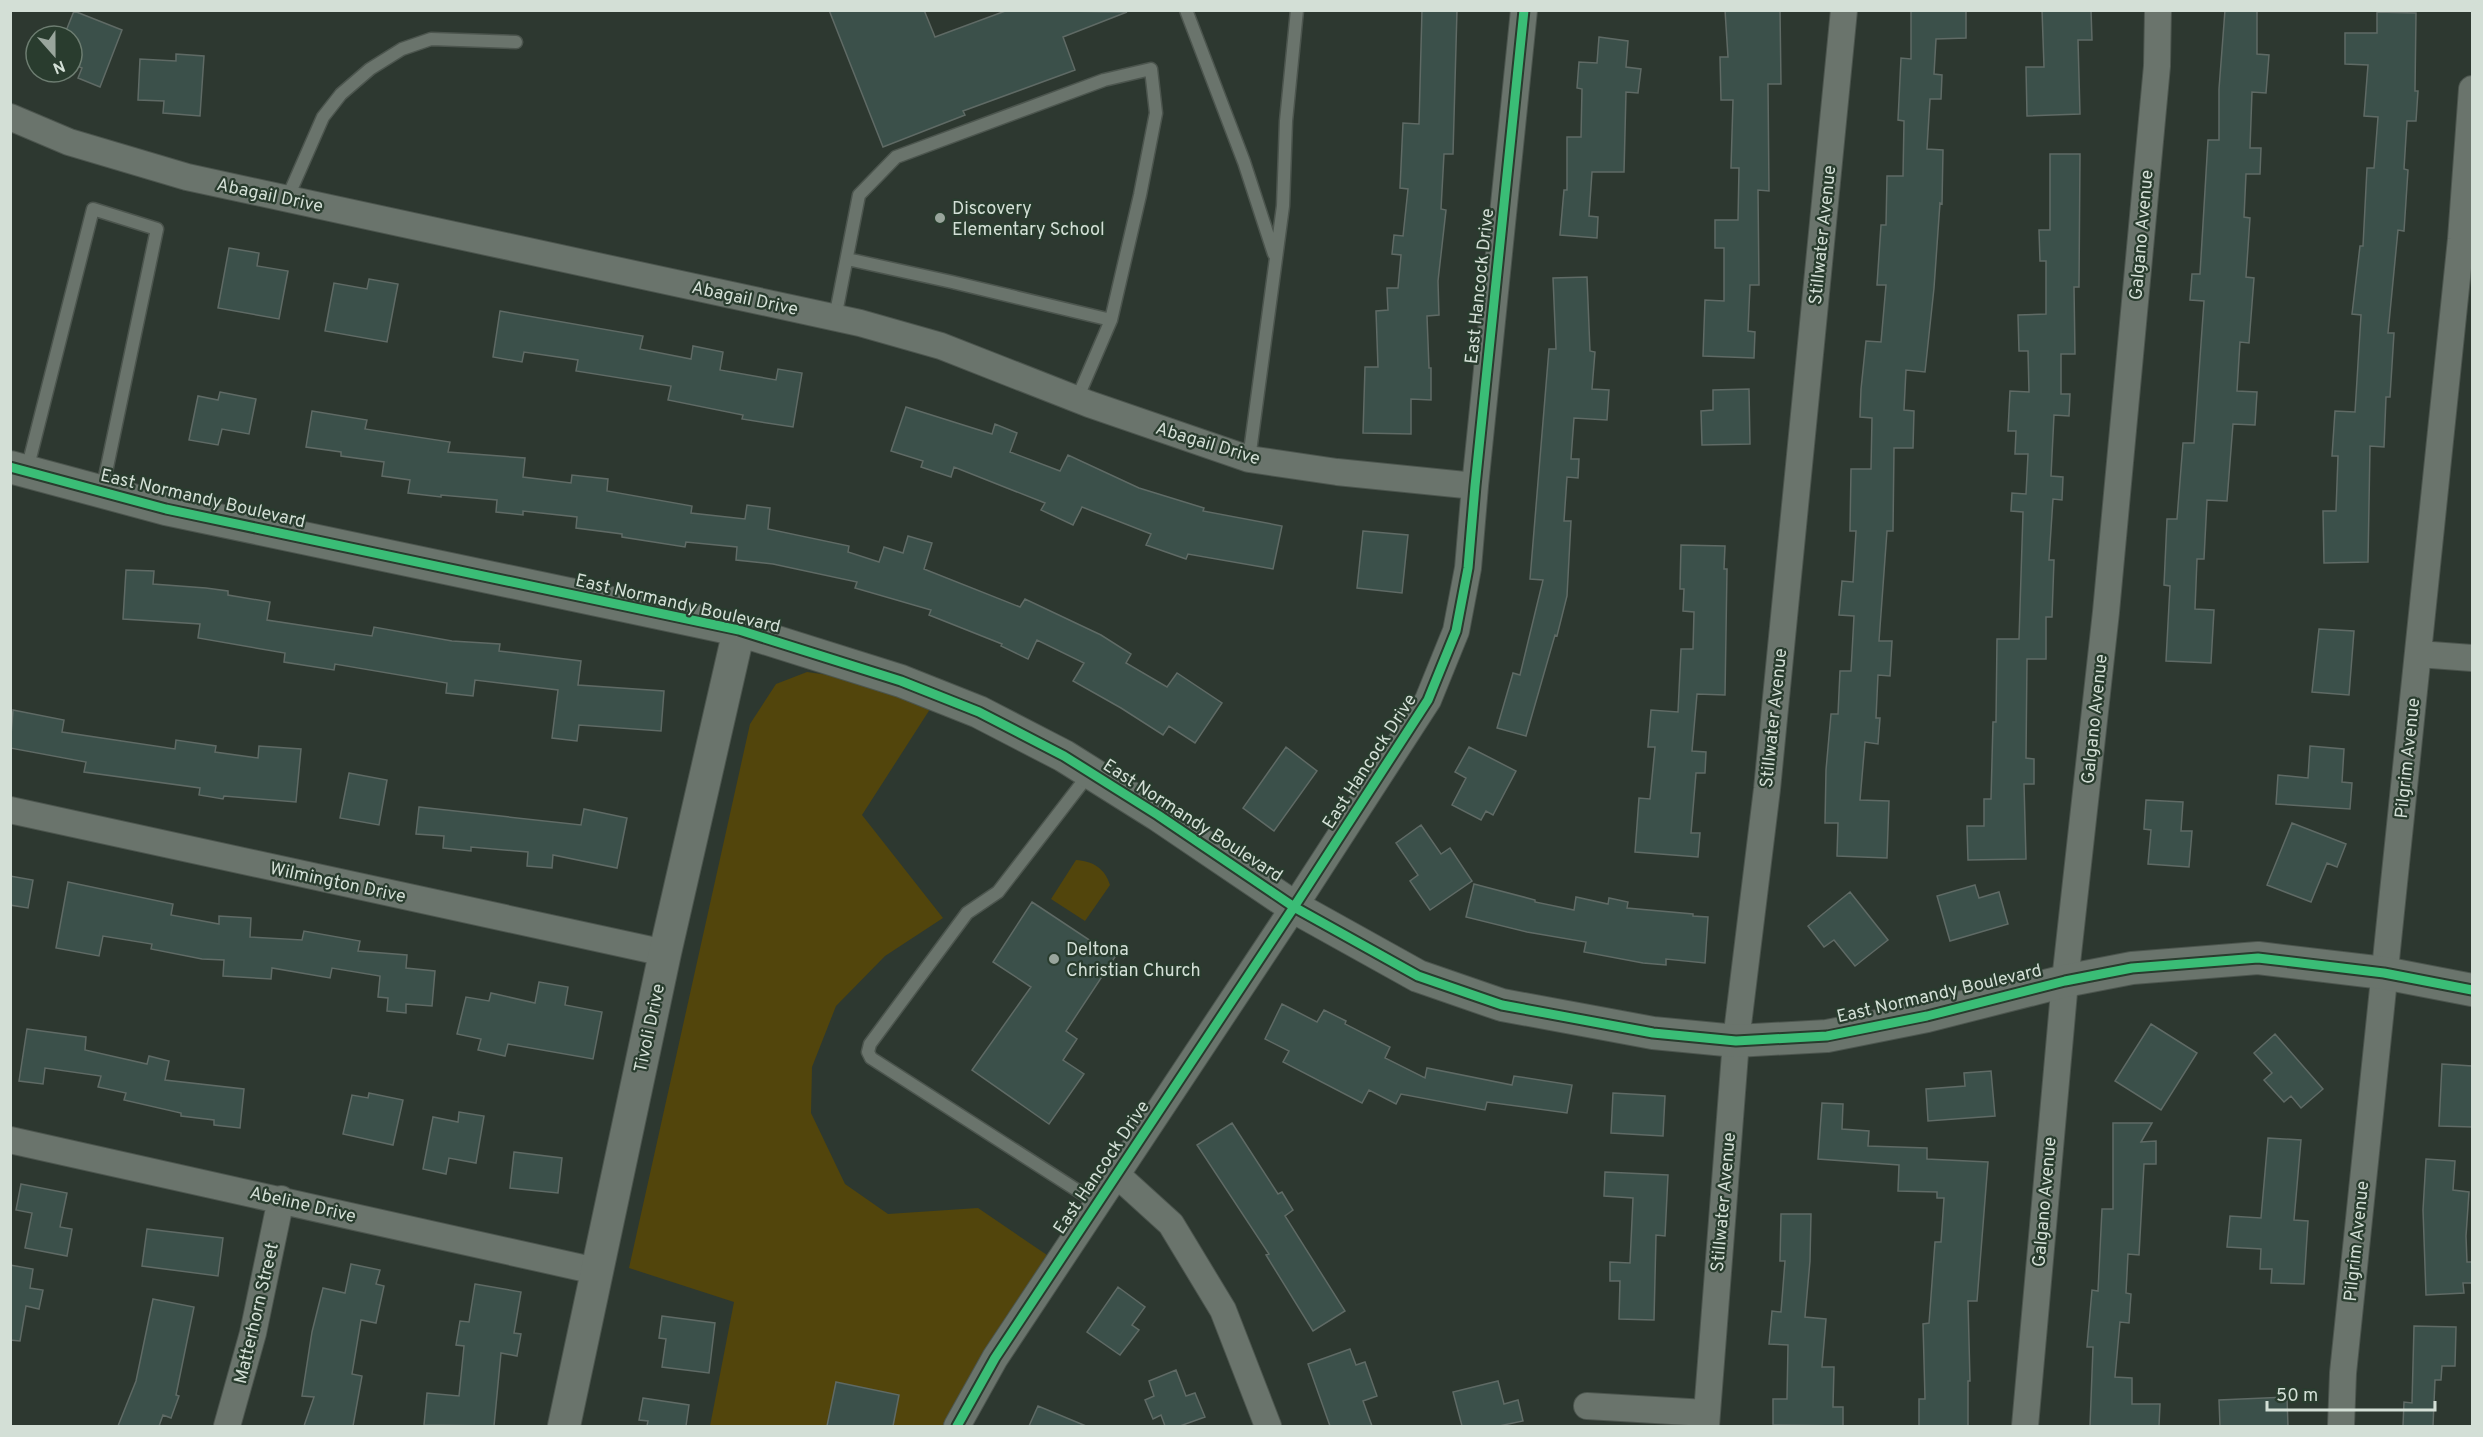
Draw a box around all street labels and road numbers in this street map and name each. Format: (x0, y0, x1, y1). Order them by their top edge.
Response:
street label: Stillwater Avenue (1805, 164, 1842, 306)
street label: Galgano Avenue (2125, 169, 2160, 301)
street label: Abagail Drive (214, 174, 325, 219)
street label: East Hancock Drive (1461, 207, 1500, 365)
street label: Abagail Drive (689, 277, 800, 322)
street label: Abagail Drive (1152, 418, 1263, 471)
street label: East Normandy Boulevard (98, 465, 307, 534)
street label: East Normandy Boulevard (573, 570, 782, 639)
street label: Stillwater Avenue (1756, 647, 1793, 789)
street label: Galgano Avenue (2077, 653, 2114, 785)
street label: East Hancock Drive (1318, 690, 1423, 834)
street label: Pilgrim Avenue (2391, 697, 2426, 820)
street label: East Normandy Boulevard (1098, 754, 1286, 888)
street label: Wilmington Drive (268, 858, 408, 909)
street label: East Normandy Boulevard (1835, 960, 2044, 1029)
street label: Tivoli Drive (630, 982, 671, 1075)
street label: East Hancock Drive (1049, 1097, 1156, 1239)
street label: Stillwater Avenue (1707, 1131, 1742, 1273)
street label: Galgano Avenue (2028, 1136, 2063, 1268)
street label: Pilgrim Avenue (2340, 1180, 2375, 1303)
street label: Abeline Drive (247, 1182, 358, 1229)
street label: Matterhorn Street (230, 1240, 285, 1386)

